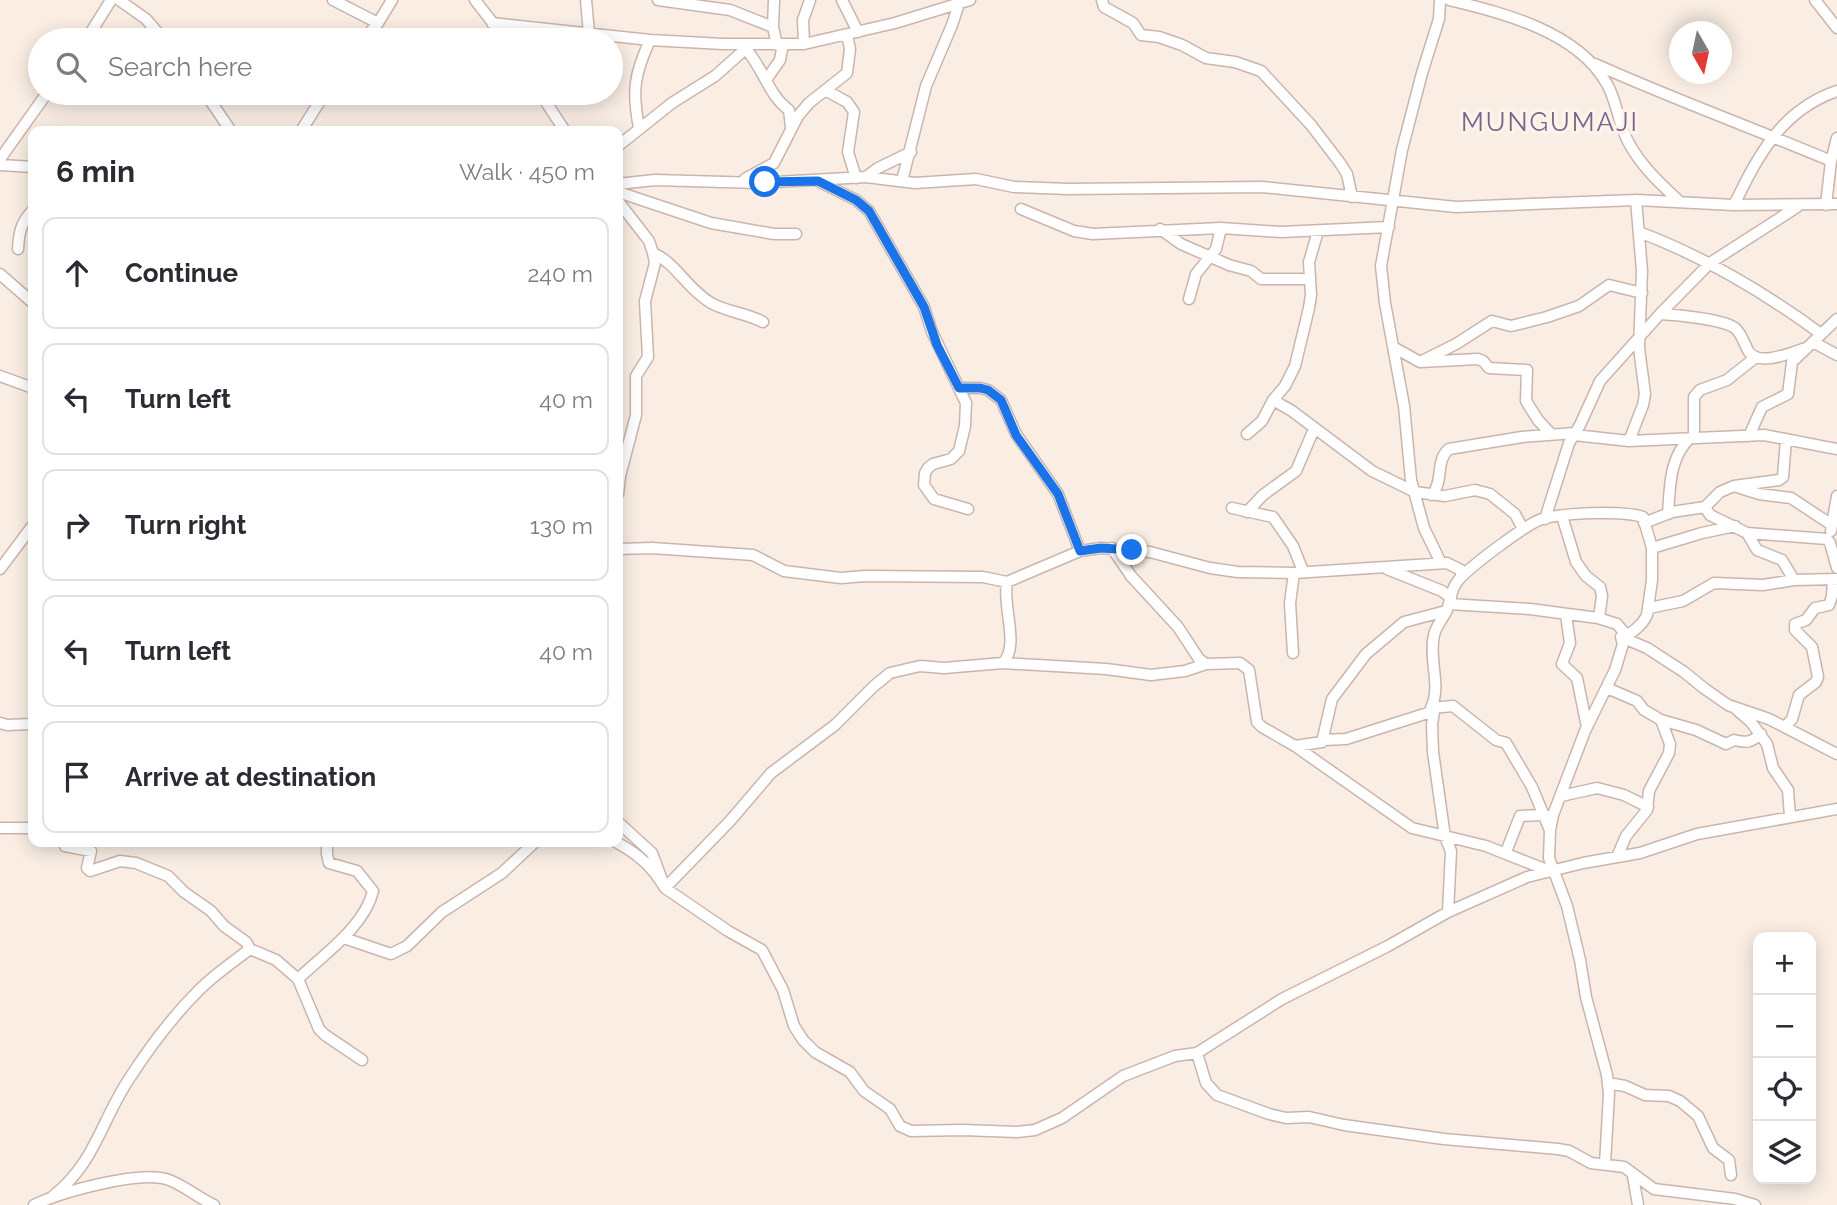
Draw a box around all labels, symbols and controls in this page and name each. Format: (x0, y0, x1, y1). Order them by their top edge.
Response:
north arrow (1669, 21, 1732, 84)
search box (28, 28, 623, 105)
icon: search (52, 48, 90, 86)
text: Search here (108, 52, 252, 82)
district label: MUNGUMAJI (1461, 107, 1639, 137)
text: 6 min (56, 154, 135, 189)
text: Walk · 450 m (459, 158, 595, 185)
route start (749, 166, 780, 197)
icon: ahead (58, 254, 96, 292)
text: Continue (125, 258, 238, 288)
text: 240 m (527, 260, 593, 287)
icon: left (58, 380, 96, 418)
text: Turn left (125, 384, 231, 414)
text: 40 m (539, 386, 593, 413)
icon: right (58, 506, 96, 544)
text: Turn right (125, 510, 246, 540)
text: 130 m (530, 512, 593, 539)
route end (1116, 534, 1147, 565)
icon: left (58, 632, 96, 670)
text: Turn left (125, 636, 231, 666)
text: 40 m (539, 638, 593, 665)
icon: arrive (58, 758, 96, 796)
text: Arrive at destination (125, 762, 376, 792)
map controls (1753, 932, 1816, 1184)
button: + (1753, 932, 1816, 995)
button: − (1753, 995, 1816, 1058)
button: locate (1753, 1058, 1816, 1121)
button: layers (1753, 1121, 1816, 1184)

